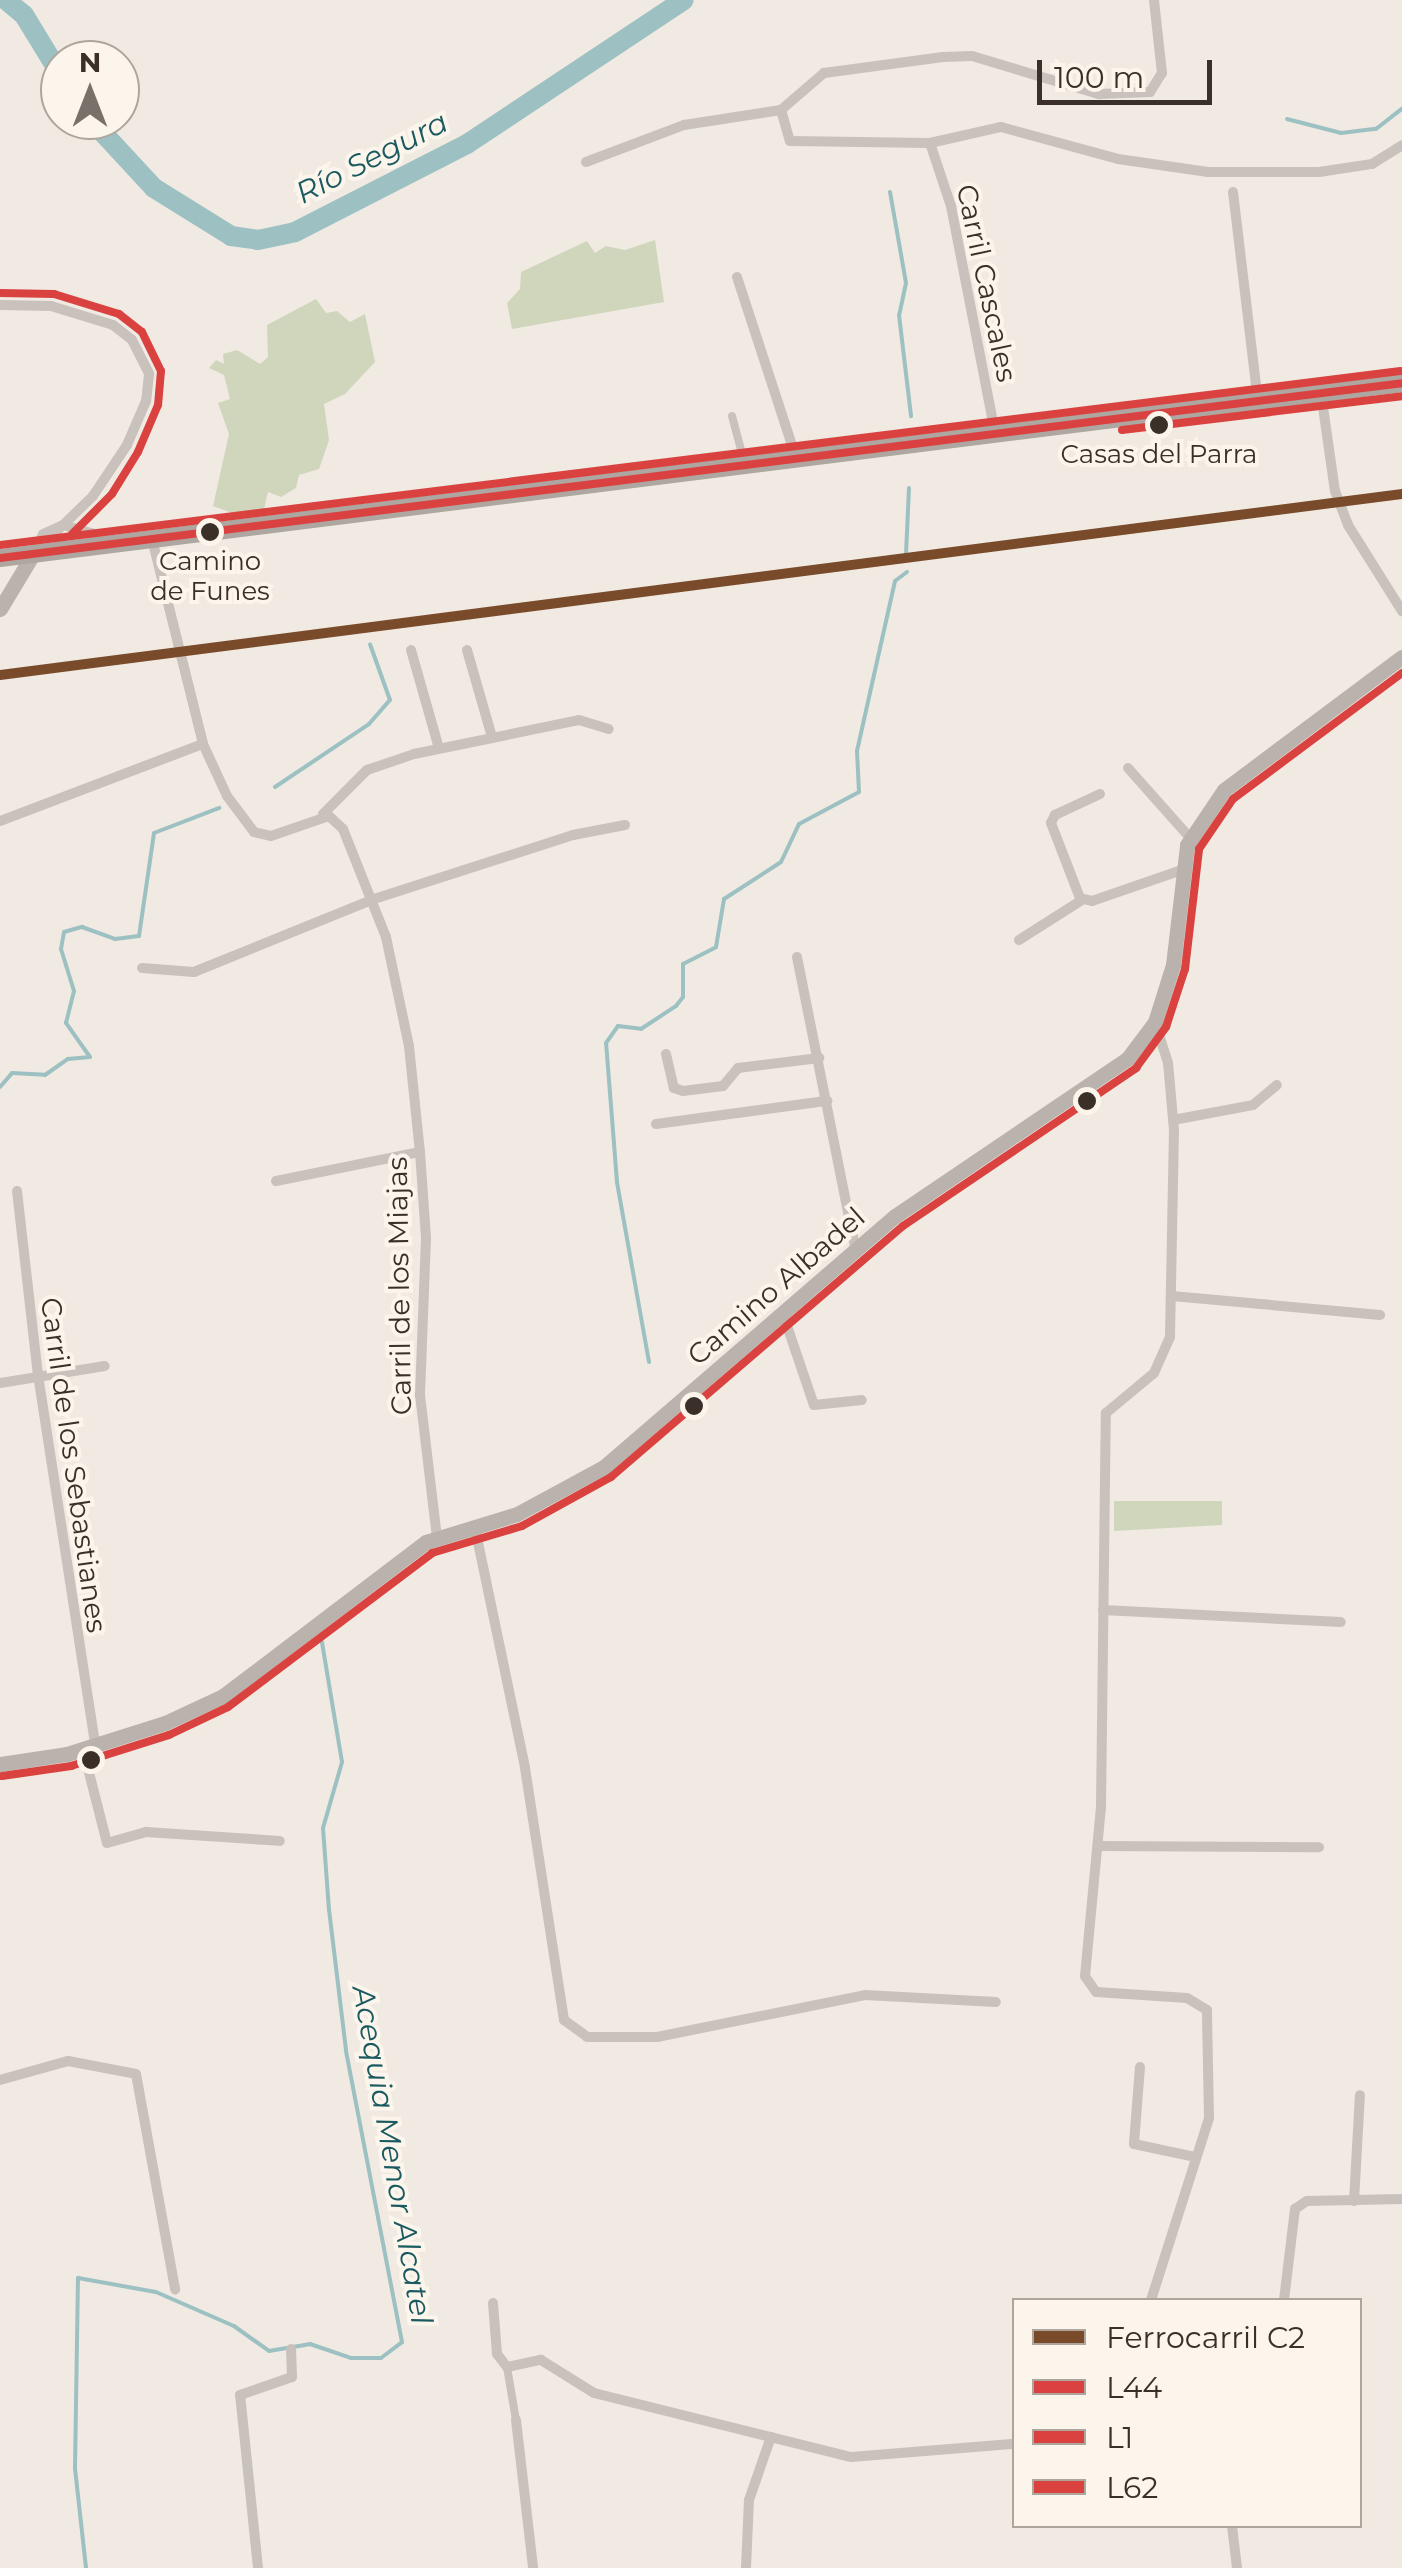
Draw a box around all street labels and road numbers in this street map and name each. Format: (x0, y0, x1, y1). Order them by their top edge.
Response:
street label: Carril Cascales (950, 181, 1024, 385)
street label: Carril de los Miajas (380, 1156, 418, 1416)
street label: Camino Albadel (681, 1200, 871, 1372)
street label: Carril de los Sebastianes (34, 1295, 114, 1635)

